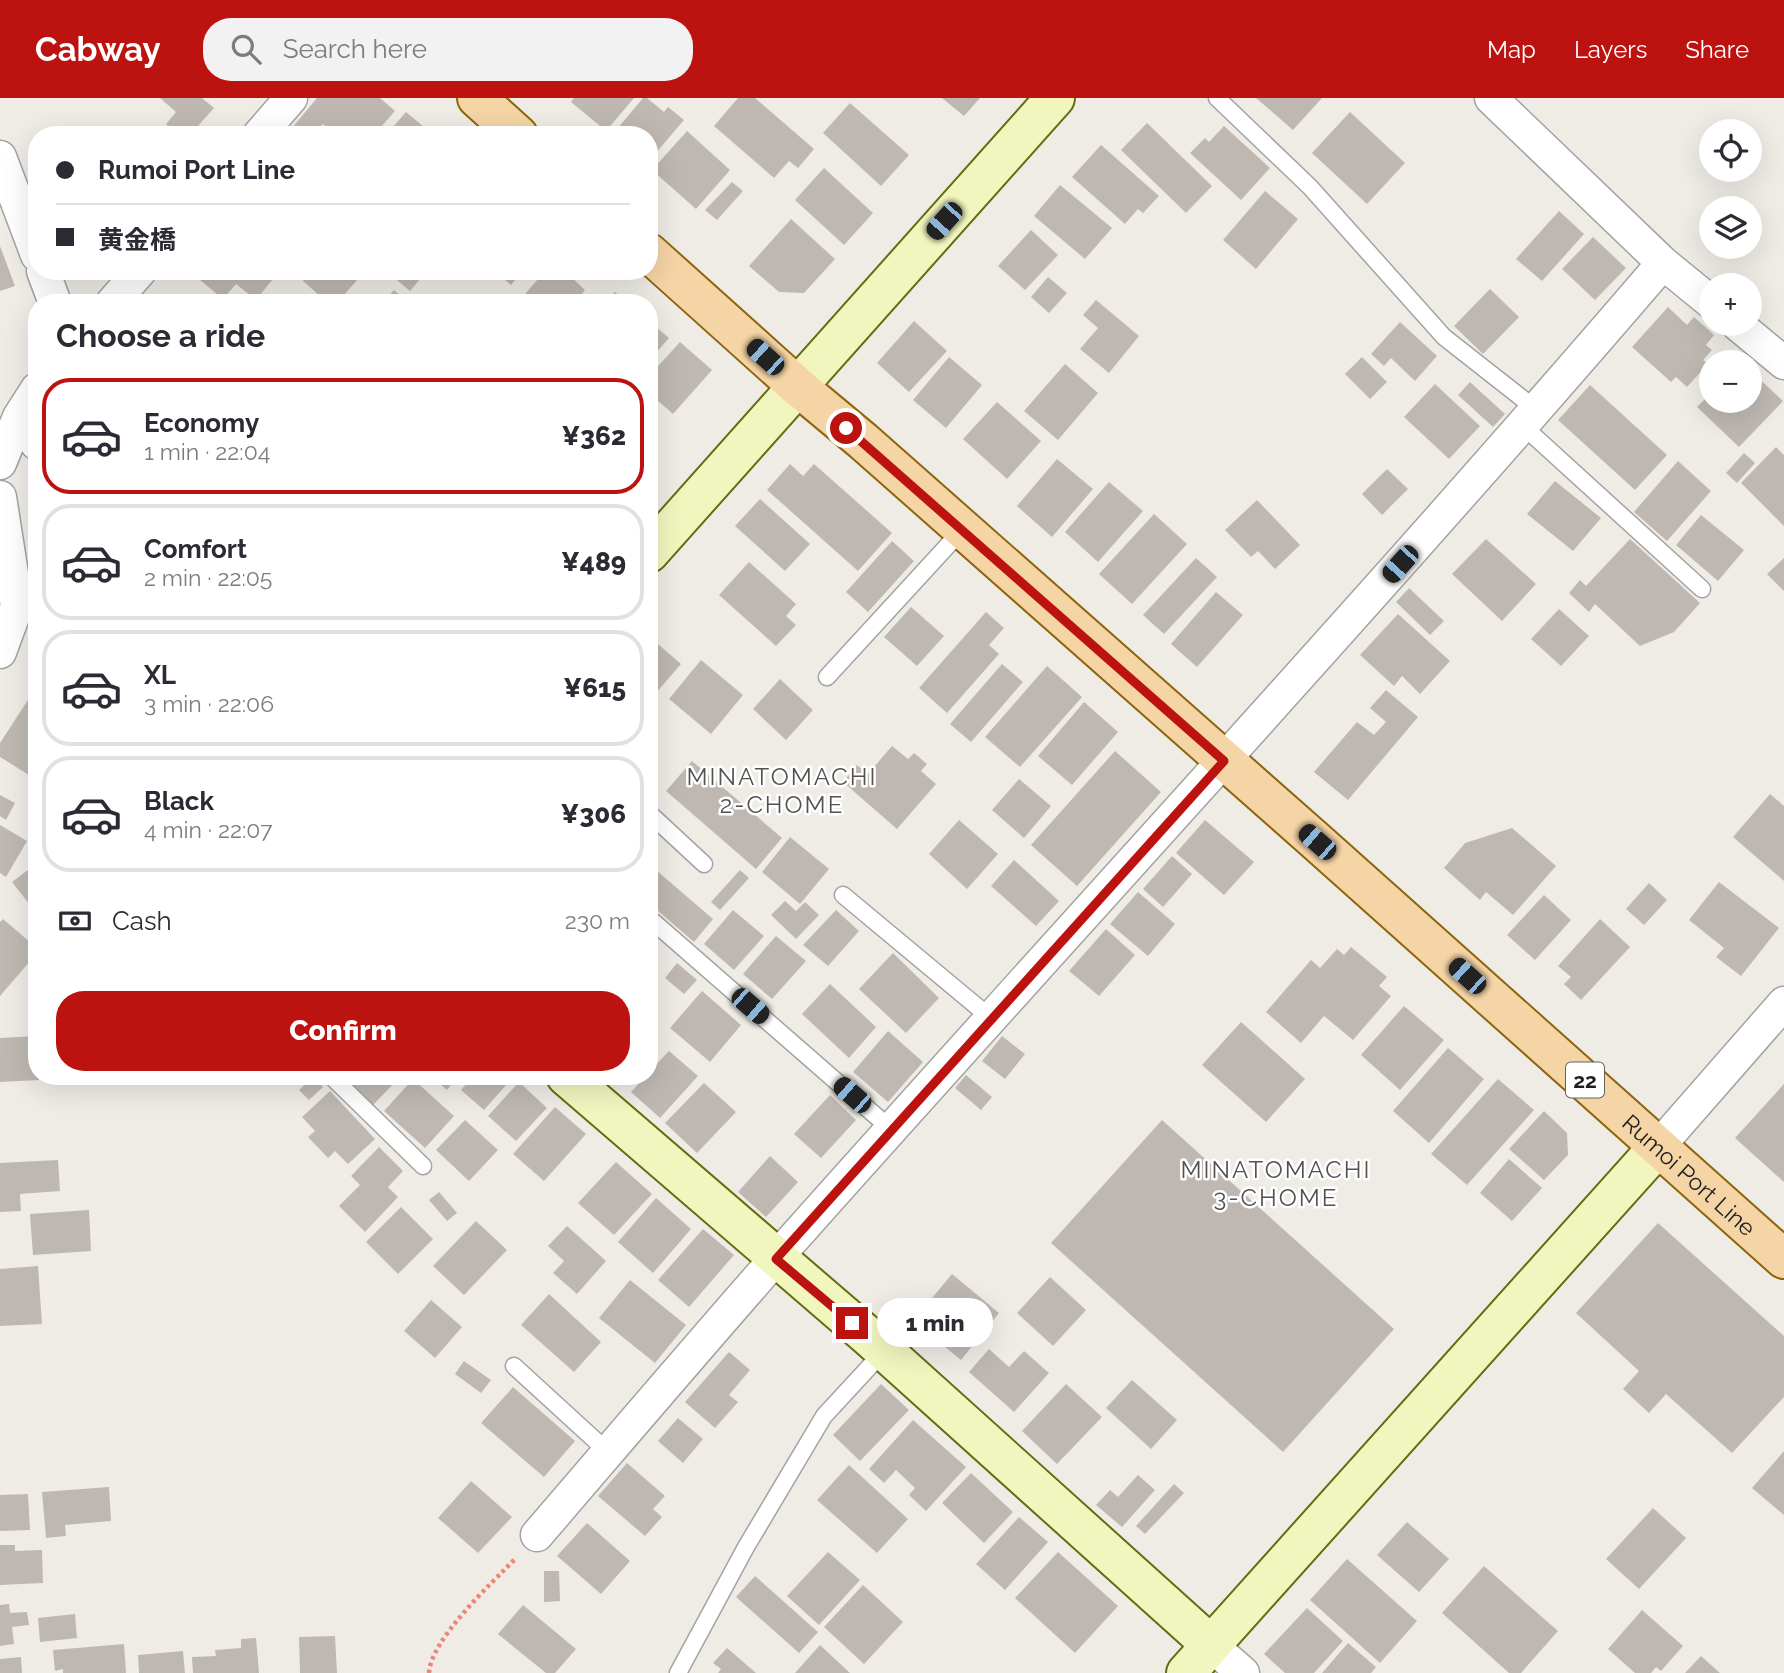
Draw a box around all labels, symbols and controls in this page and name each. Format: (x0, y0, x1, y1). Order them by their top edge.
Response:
search box (203, 18, 693, 81)
text: Cabway (35, 30, 161, 69)
icon: search (227, 30, 265, 68)
text: Search here (283, 34, 427, 64)
text: Map (1487, 35, 1536, 64)
text: Layers (1574, 35, 1647, 64)
text: Share (1685, 35, 1749, 64)
map controls (1699, 119, 1762, 413)
button: locate (1699, 119, 1762, 182)
text: Rumoi Port Line (98, 155, 295, 185)
button: layers (1699, 196, 1762, 259)
car (923, 198, 966, 244)
text: 黄金橋 (98, 225, 176, 255)
button: + (1699, 273, 1762, 336)
text: Choose a ride (56, 317, 265, 354)
car (743, 335, 788, 379)
button: − (1699, 350, 1762, 413)
icon: car (60, 405, 123, 468)
text: Economy (144, 408, 259, 438)
route start (830, 412, 862, 444)
text: ¥362 (561, 421, 626, 451)
text: 1 min · 22:04 (144, 438, 270, 465)
icon: car (60, 531, 123, 594)
text: Comfort (144, 534, 247, 564)
car (1379, 541, 1422, 587)
text: ¥489 (561, 547, 626, 577)
text: 2 min · 22:05 (144, 564, 272, 591)
icon: car (60, 657, 123, 720)
text: XL (144, 660, 176, 690)
text: ¥615 (563, 673, 626, 703)
text: 3 min · 22:06 (144, 690, 274, 717)
district label: MINATOMACHI 2-CHOME (687, 762, 877, 819)
icon: car (60, 783, 123, 846)
text: Black (144, 786, 214, 816)
text: ¥306 (561, 799, 626, 829)
text: 4 min · 22:07 (144, 816, 273, 843)
car (1295, 820, 1340, 864)
icon: cash (56, 902, 94, 940)
text: Cash (112, 906, 172, 936)
text: 230 m (565, 907, 630, 934)
car (1445, 954, 1490, 998)
car (728, 984, 773, 1028)
button: Confirm (56, 991, 630, 1071)
road number: 22 (1566, 1062, 1604, 1098)
car (830, 1073, 875, 1117)
street label: Rumoi Port Line (1617, 1108, 1762, 1241)
district label: MINATOMACHI 3-CHOME (1181, 1155, 1371, 1212)
callout: 1 min (876, 1298, 992, 1348)
route end (836, 1307, 868, 1339)
text: 1 min (905, 1309, 965, 1336)

